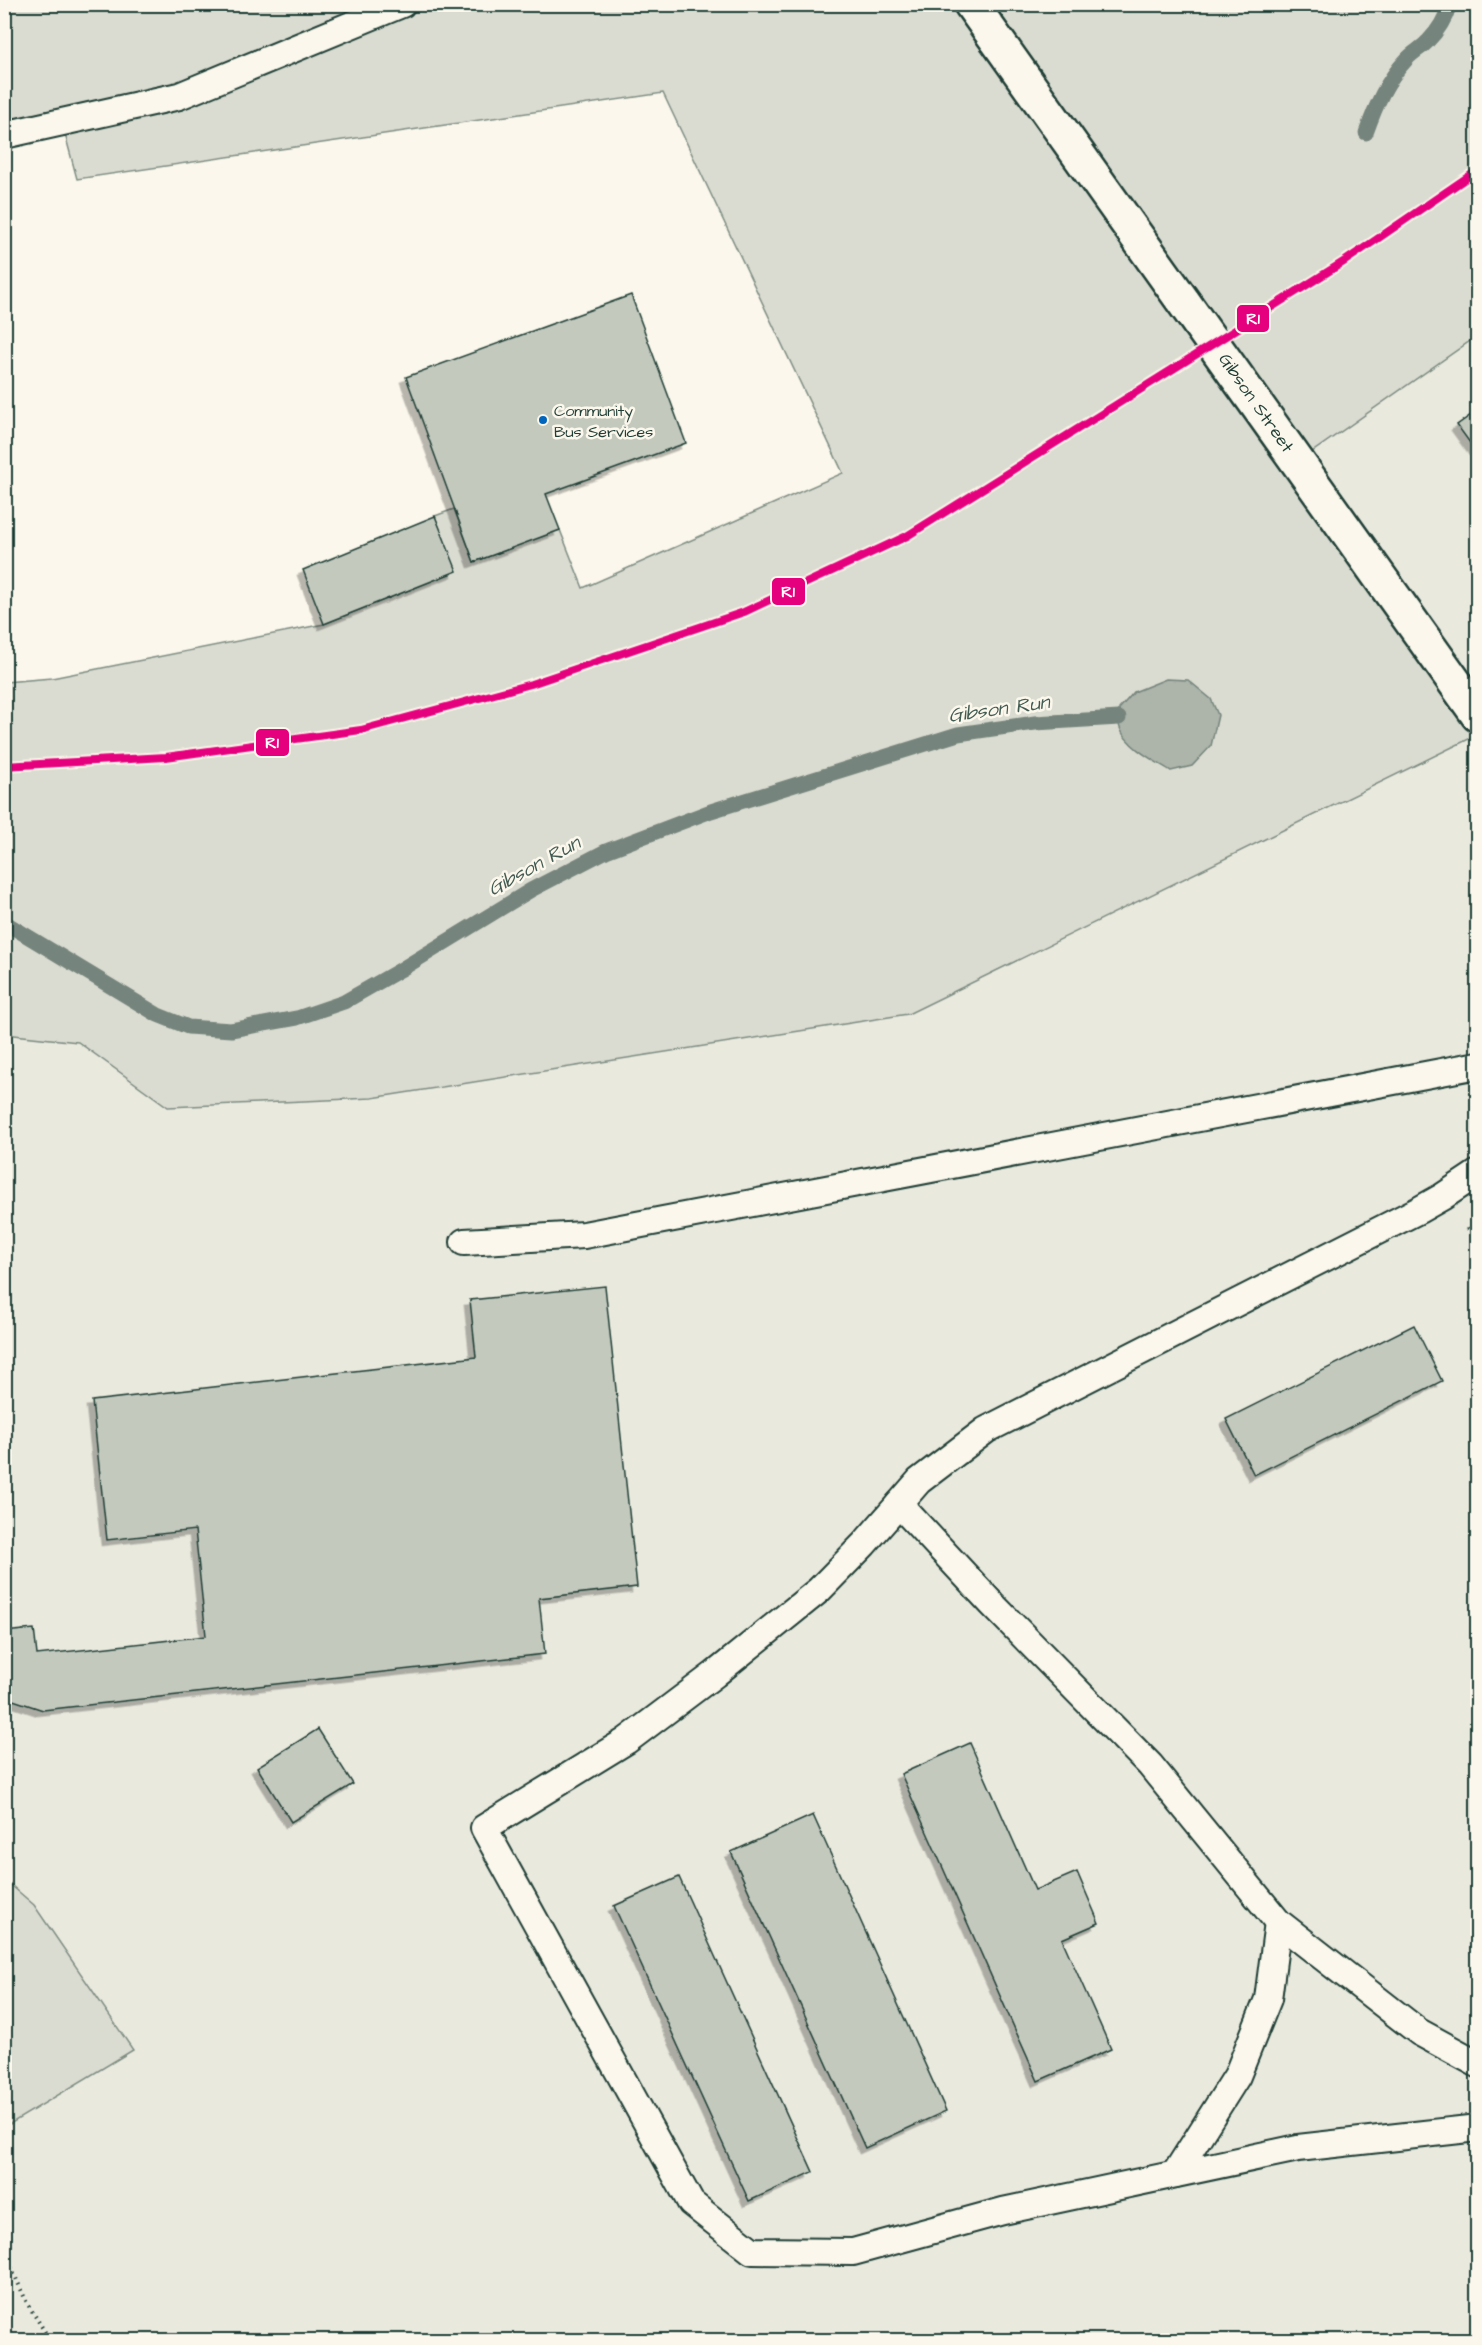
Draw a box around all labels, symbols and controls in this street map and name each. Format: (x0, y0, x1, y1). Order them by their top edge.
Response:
line badge: R1 (1236, 304, 1270, 333)
text: R1 (1246, 308, 1261, 330)
street label: Gibson Street (1212, 348, 1300, 458)
place label: Community Bus Services (554, 400, 653, 443)
marker: Community Bus Services (537, 414, 549, 426)
line badge: R1 (771, 577, 806, 606)
text: R1 (781, 581, 796, 603)
water label: Gibson Run (947, 688, 1053, 730)
line badge: R1 (255, 728, 290, 757)
text: R1 (265, 732, 280, 754)
water label: Gibson Run (483, 828, 587, 903)

